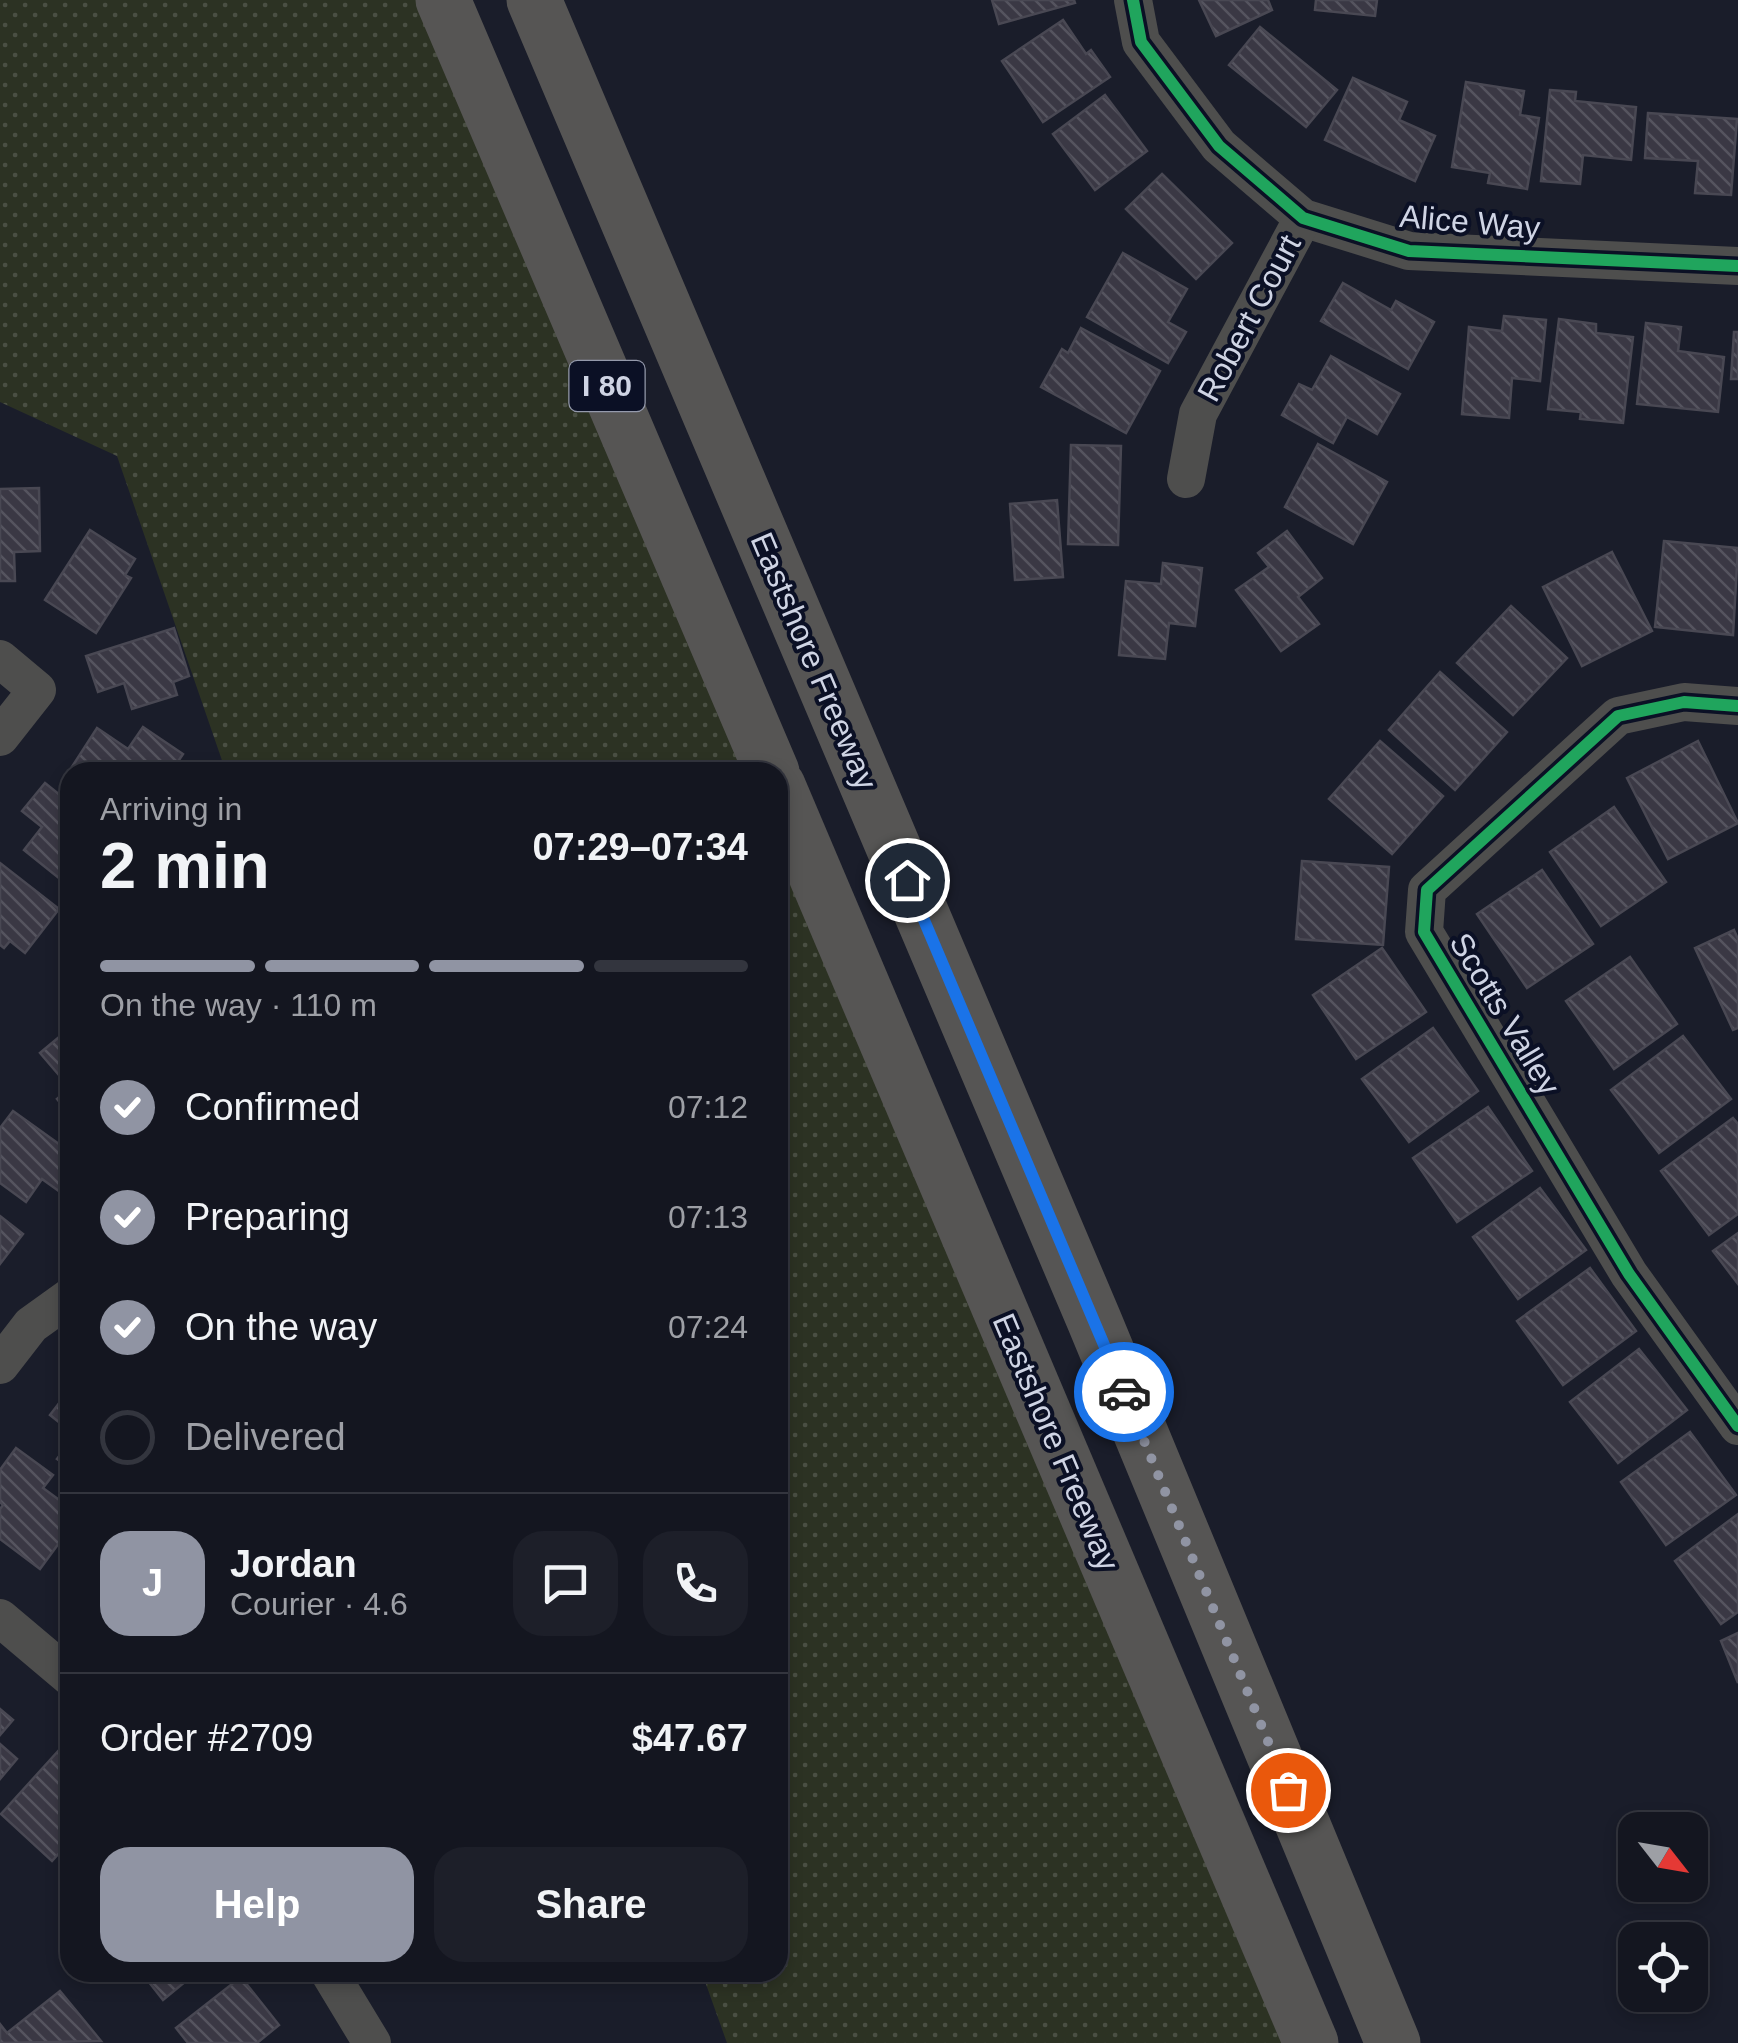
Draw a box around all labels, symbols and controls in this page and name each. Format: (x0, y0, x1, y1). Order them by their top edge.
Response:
street label: Alice Way (1398, 198, 1542, 246)
street label: Robert Court (1190, 229, 1308, 407)
road number: I 80 (570, 361, 644, 411)
street label: Eastshore Freeway (744, 527, 884, 795)
text: Arriving in (100, 791, 242, 827)
text: 07:29–07:34 (532, 826, 748, 868)
text: 2 min (100, 829, 270, 902)
pin (865, 838, 950, 923)
icon: home (880, 853, 935, 908)
street label: Scotts Valley (1443, 926, 1567, 1102)
text: On the way · 110 m (100, 987, 377, 1023)
icon: check (100, 1080, 155, 1135)
text: Confirmed (185, 1086, 360, 1128)
text: 07:12 (668, 1089, 748, 1125)
icon: check (100, 1190, 155, 1245)
text: Preparing (185, 1196, 350, 1238)
text: 07:13 (668, 1199, 748, 1235)
icon: check (100, 1300, 155, 1355)
text: On the way (185, 1306, 377, 1348)
street label: Eastshore Freeway (986, 1308, 1126, 1576)
text: 07:24 (668, 1309, 748, 1345)
courier (1074, 1342, 1174, 1442)
icon: car (1097, 1365, 1152, 1420)
text: Delivered (185, 1416, 346, 1458)
button: chat (513, 1531, 618, 1636)
button: phone (643, 1531, 748, 1636)
text: Jordan (230, 1543, 357, 1585)
text: J (142, 1562, 163, 1604)
text: Courier · 4.6 (230, 1586, 408, 1622)
text: Order #2709 (100, 1717, 313, 1759)
text: $47.67 (632, 1717, 748, 1759)
pin (1246, 1748, 1331, 1833)
icon: bag (1261, 1763, 1316, 1818)
north arrow (1618, 1812, 1708, 1902)
map controls (1618, 1812, 1708, 2012)
button: Help (100, 1847, 414, 1962)
button: Share (434, 1847, 748, 1962)
button: locate (1618, 1922, 1708, 2012)

